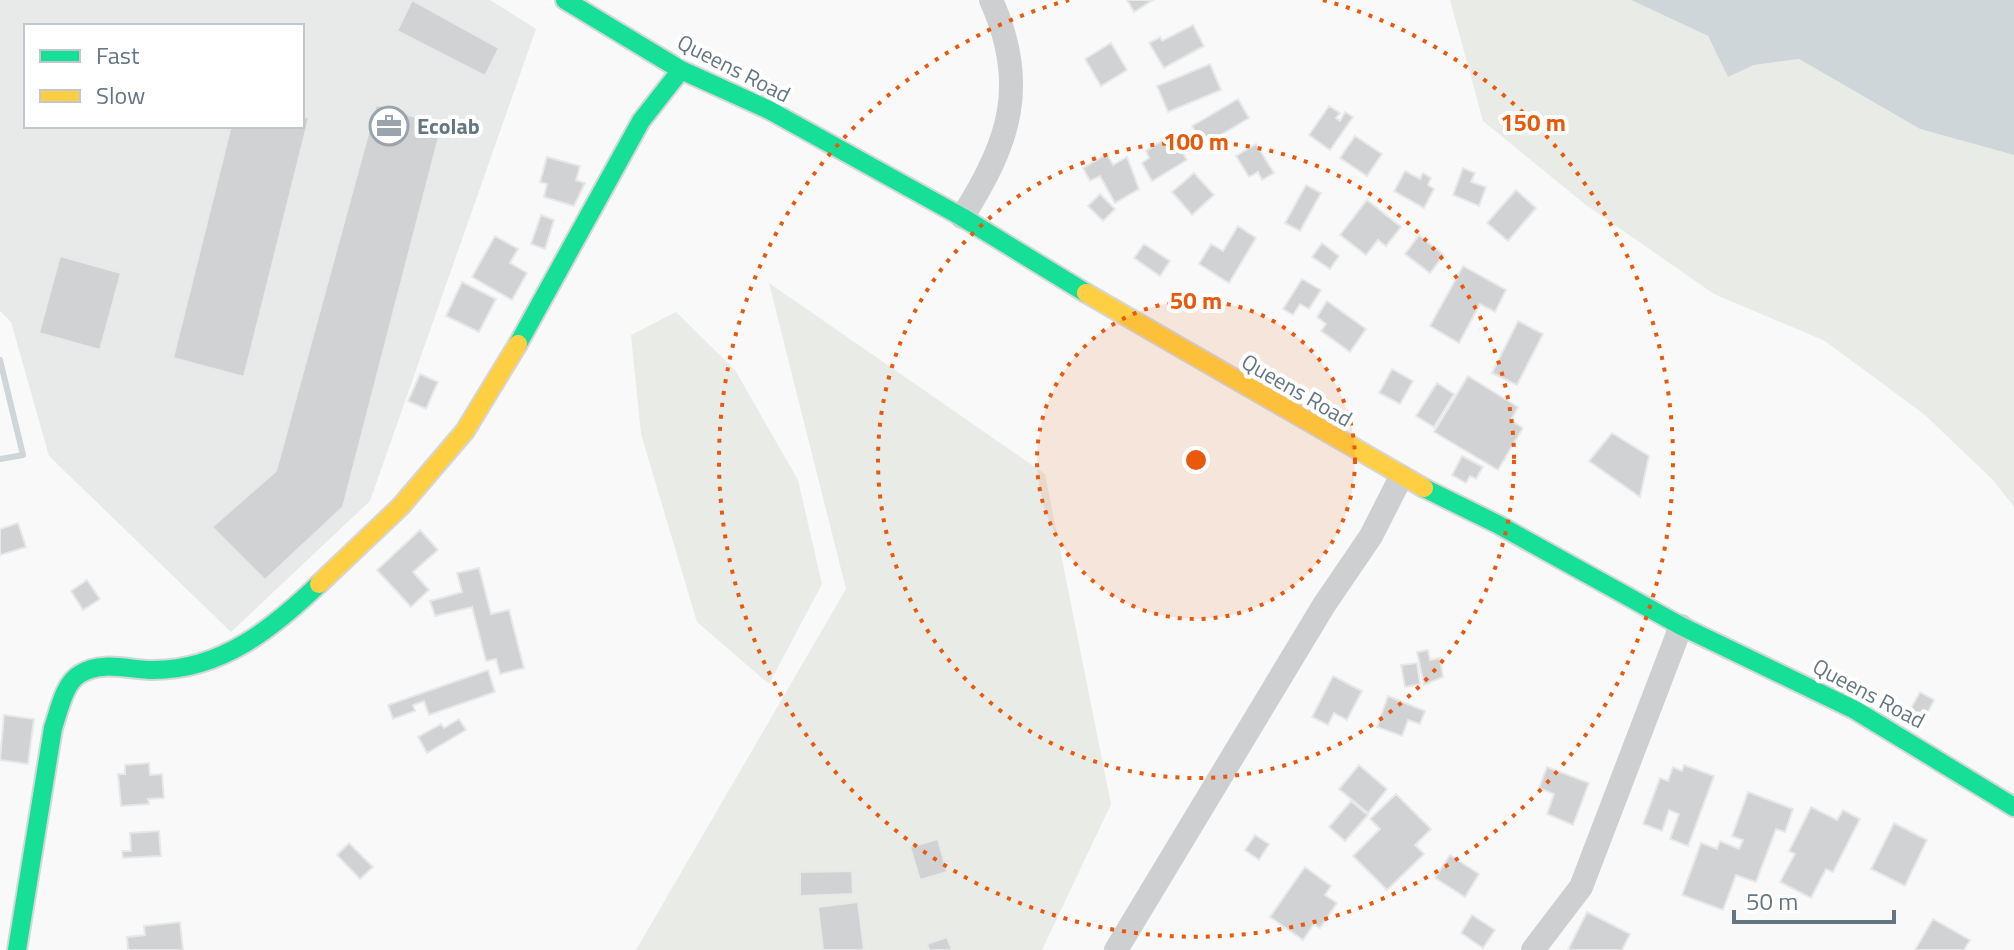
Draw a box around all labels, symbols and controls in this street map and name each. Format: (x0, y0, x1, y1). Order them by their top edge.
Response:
legend (24, 24, 304, 128)
street label: Queens Road (672, 25, 796, 111)
text: Fast (96, 37, 140, 73)
text: Slow (96, 77, 145, 113)
text: 150 m (1500, 104, 1566, 140)
office icon: Ecolab (368, 105, 410, 147)
place label: Ecolab (417, 109, 480, 143)
text: 100 m (1163, 123, 1229, 159)
text: 50 m (1170, 282, 1222, 318)
street label: Queens Road (1235, 345, 1359, 435)
centre of rings (1182, 446, 1210, 474)
street label: Queens Road (1807, 649, 1931, 737)
scale bar (1734, 874, 1894, 924)
text: 50 m (1746, 883, 1798, 919)

